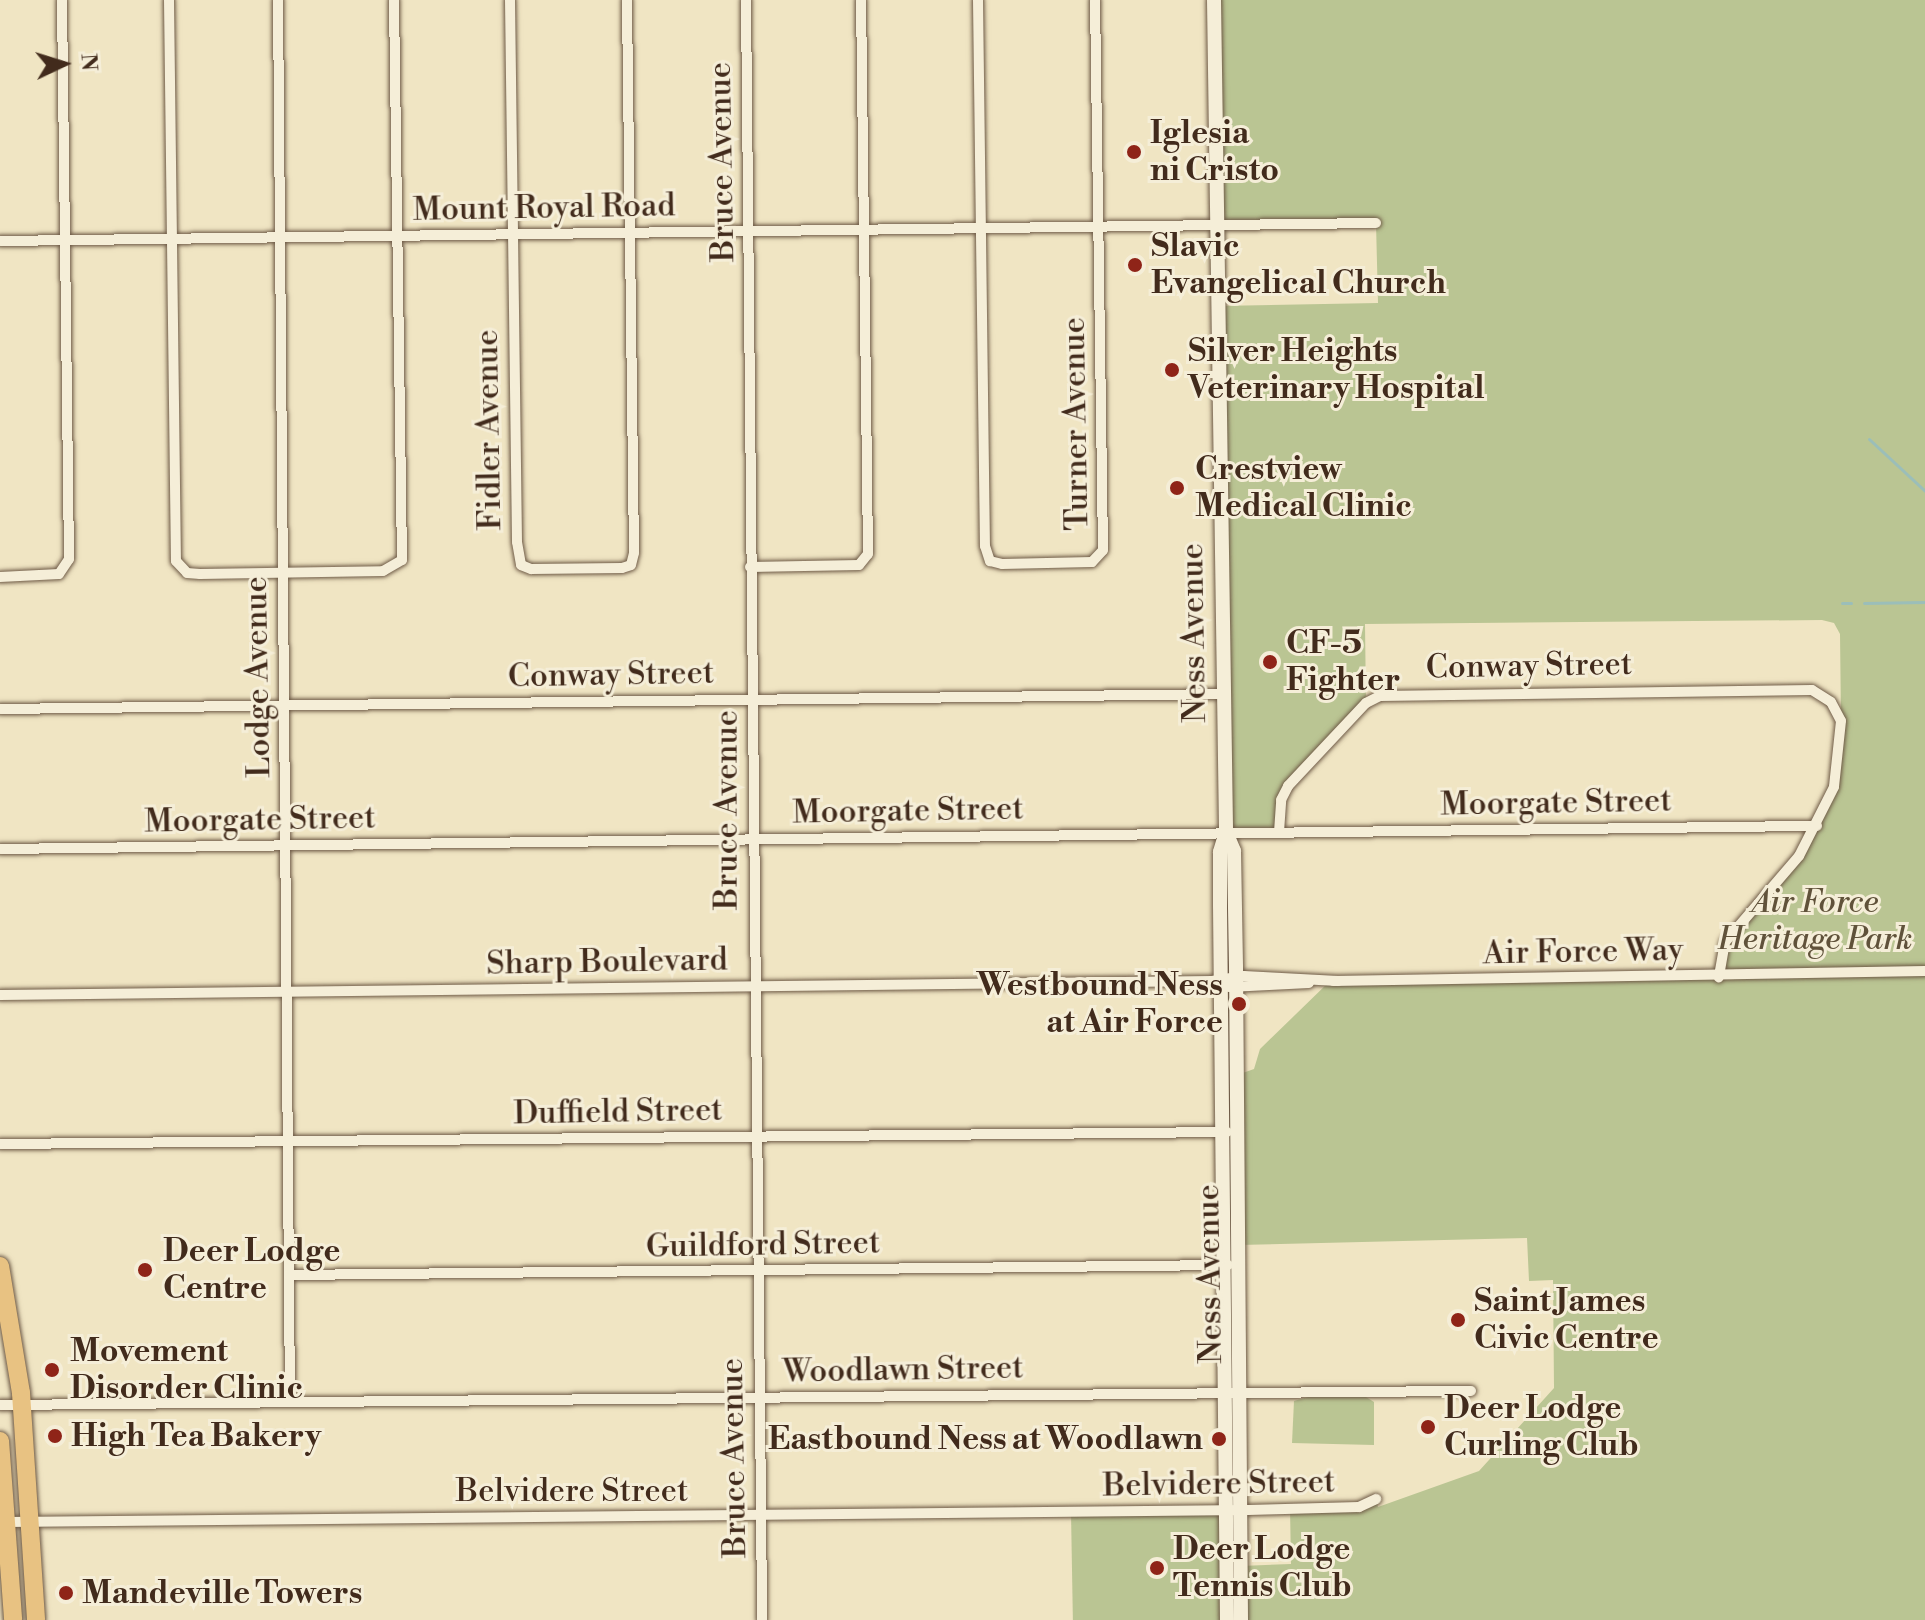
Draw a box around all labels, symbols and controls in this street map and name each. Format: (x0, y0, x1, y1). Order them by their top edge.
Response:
north arrow (24, 24, 104, 104)
text: N (74, 53, 103, 72)
street label: Bruce Avenue (701, 62, 743, 262)
place label: Iglesia ni Cristo (1150, 115, 1279, 190)
marker: Iglesia ni Cristo (1125, 143, 1143, 161)
street label: Mount Royal Road (412, 187, 676, 229)
place label: Slavic Evangelical Church (1151, 228, 1446, 303)
marker: Slavic Evangelical Church (1126, 256, 1144, 274)
street label: Turner Avenue (1055, 317, 1097, 531)
street label: Fidler Avenue (468, 329, 510, 531)
place label: Silver Heights Veterinary Hospital (1188, 333, 1484, 408)
marker: Silver Heights Veterinary Hospital (1163, 361, 1181, 379)
place label: Crestview Medical Clinic (1195, 451, 1412, 526)
marker: Crestview Medical Clinic (1166, 477, 1188, 499)
street label: Ness Avenue (1173, 543, 1215, 723)
street label: Lodge Avenue (237, 576, 279, 778)
place label: CF-5 Fighter (1286, 625, 1400, 700)
street label: Conway Street (1426, 645, 1632, 687)
marker: CF-5 Fighter (1261, 653, 1279, 671)
street label: Conway Street (508, 654, 714, 696)
street label: Bruce Avenue (708, 710, 746, 910)
street label: Moorgate Street (1440, 782, 1672, 824)
street label: Moorgate Street (792, 790, 1024, 832)
street label: Moorgate Street (144, 799, 376, 841)
park label: Air Force Heritage Park (1718, 884, 1912, 959)
street label: Air Force Way (1482, 931, 1684, 973)
street label: Sharp Boulevard (486, 941, 728, 983)
place label: Westbound Ness at Air Force (977, 967, 1223, 1042)
marker: Westbound Ness at Air Force (1230, 995, 1248, 1013)
street label: Duffield Street (513, 1091, 723, 1133)
street label: Ness Avenue (1189, 1184, 1231, 1364)
street label: Guildford Street (646, 1224, 880, 1266)
place label: Deer Lodge Centre (163, 1233, 340, 1308)
marker: Deer Lodge Centre (134, 1259, 156, 1281)
place label: Saint James Civic Centre (1474, 1283, 1659, 1358)
marker: Saint James Civic Centre (1449, 1311, 1467, 1329)
place label: Movement Disorder Clinic (70, 1333, 303, 1408)
street label: Woodlawn Street (782, 1349, 1024, 1391)
street label: Bruce Avenue (713, 1358, 755, 1558)
marker: Movement Disorder Clinic (41, 1359, 63, 1381)
place label: Deer Lodge Curling Club (1444, 1390, 1639, 1465)
place label: High Tea Bakery (71, 1417, 321, 1455)
marker: Deer Lodge Curling Club (1419, 1418, 1437, 1436)
place label: Eastbound Ness at Woodlawn (768, 1420, 1203, 1458)
marker: High Tea Bakery (46, 1427, 64, 1445)
marker: Eastbound Ness at Woodlawn (1210, 1430, 1228, 1448)
street label: Belvidere Street (1102, 1463, 1336, 1505)
street label: Belvidere Street (456, 1472, 688, 1510)
place label: Deer Lodge Tennis Club (1173, 1531, 1352, 1606)
marker: Deer Lodge Tennis Club (1148, 1559, 1166, 1577)
place label: Mandeville Towers (82, 1574, 363, 1612)
marker: Mandeville Towers (57, 1584, 75, 1602)

